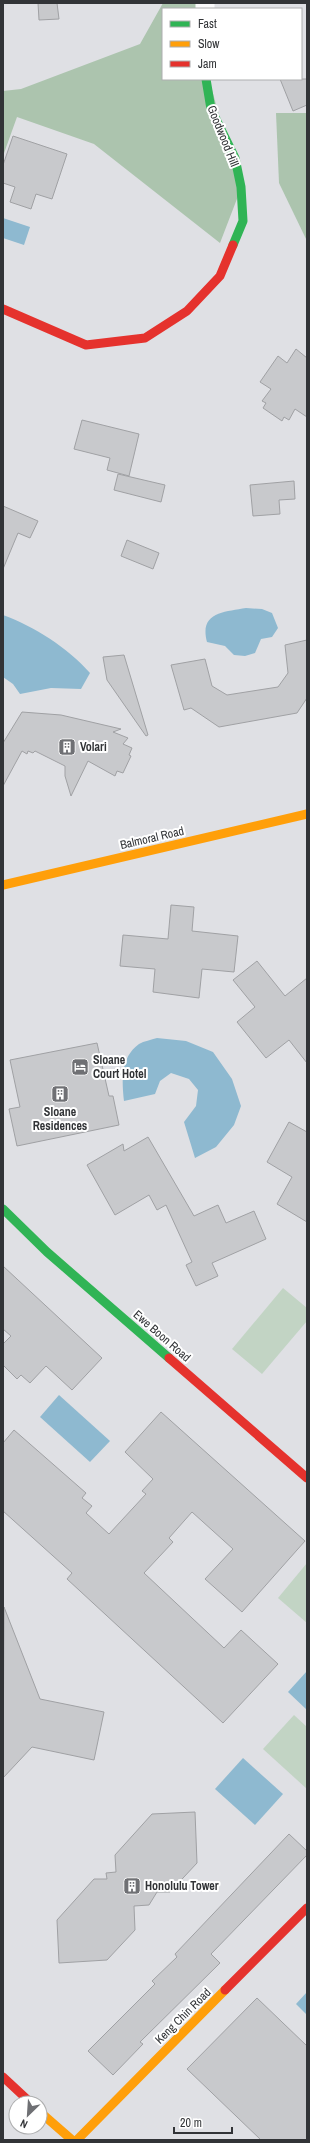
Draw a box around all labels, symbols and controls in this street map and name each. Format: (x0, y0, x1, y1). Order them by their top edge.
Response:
legend (162, 8, 302, 80)
text: Fast (198, 16, 217, 32)
text: Slow (198, 36, 220, 52)
text: Jam (198, 56, 217, 72)
street label: Goodwood Hill (203, 103, 243, 169)
building icon: Volari (57, 737, 77, 757)
place label: Volari (80, 739, 107, 755)
street label: Balmoral Road (118, 823, 186, 853)
place label: Sloane Court Hotel (93, 1052, 147, 1082)
hotel icon: Sloane Court Hotel (70, 1057, 90, 1077)
building icon: Sloane Residences (50, 1084, 70, 1104)
place label: Sloane Residences (33, 1104, 88, 1134)
street label: Ewe Boon Road (130, 1307, 194, 1365)
building icon: Honolulu Tower (122, 1876, 142, 1896)
place label: Honolulu Tower (145, 1878, 219, 1894)
street label: Keng Chin Road (152, 1985, 214, 2047)
north arrow (8, 2095, 48, 2135)
scale bar (174, 2109, 232, 2135)
text: 20 m (180, 2115, 202, 2131)
text: N (18, 2116, 30, 2132)

